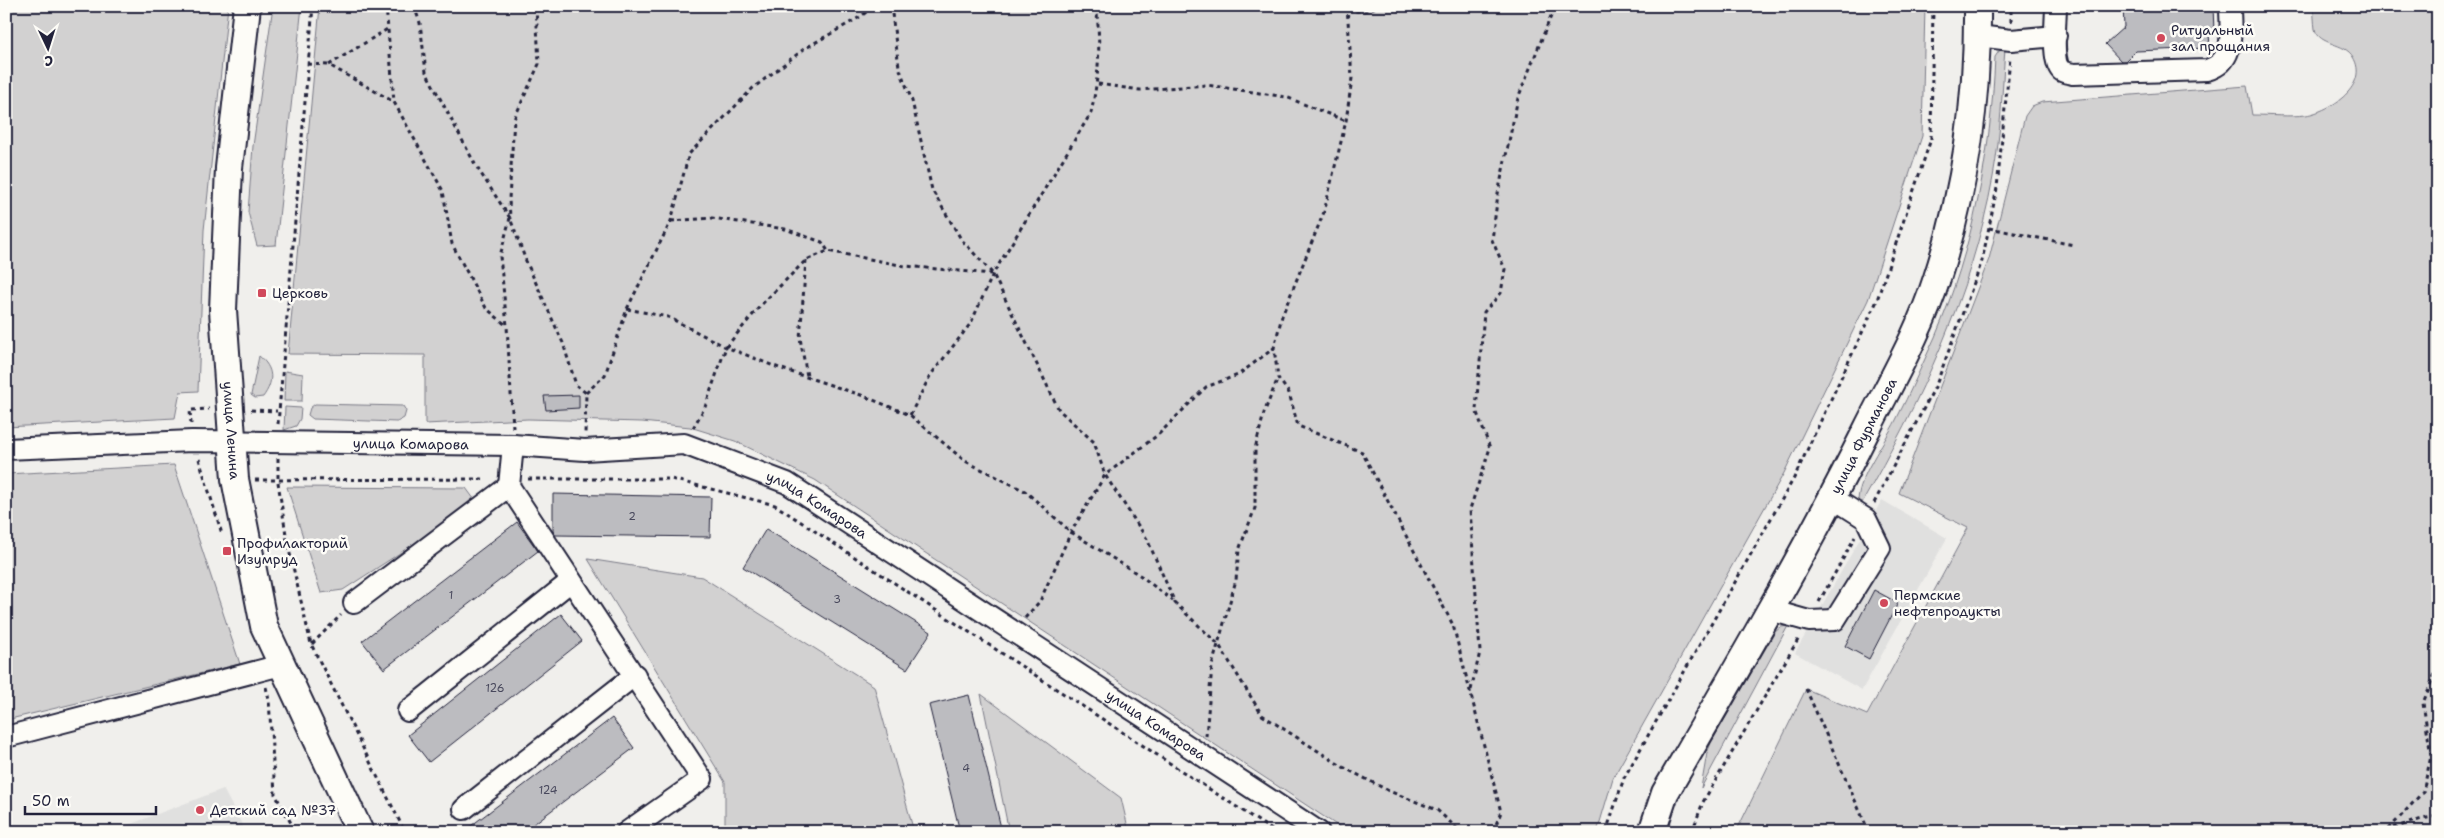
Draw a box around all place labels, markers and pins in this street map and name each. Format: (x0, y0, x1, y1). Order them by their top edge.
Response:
place label: Ритуальный зал прощания (2171, 21, 2270, 55)
marker: Ритуальный зал прощания (2155, 32, 2167, 44)
place label: Церковь (272, 284, 328, 302)
marker: Церковь (256, 287, 268, 299)
place label: Профилакторий Изумруд (237, 534, 348, 568)
marker: Профилакторий Изумруд (221, 545, 233, 557)
place label: Пермские нефтепродукты (1894, 586, 2001, 620)
marker: Пермские нефтепродукты (1878, 597, 1890, 609)
place label: Детский сад №37 (210, 801, 336, 819)
marker: Детский сад №37 (194, 804, 206, 816)

